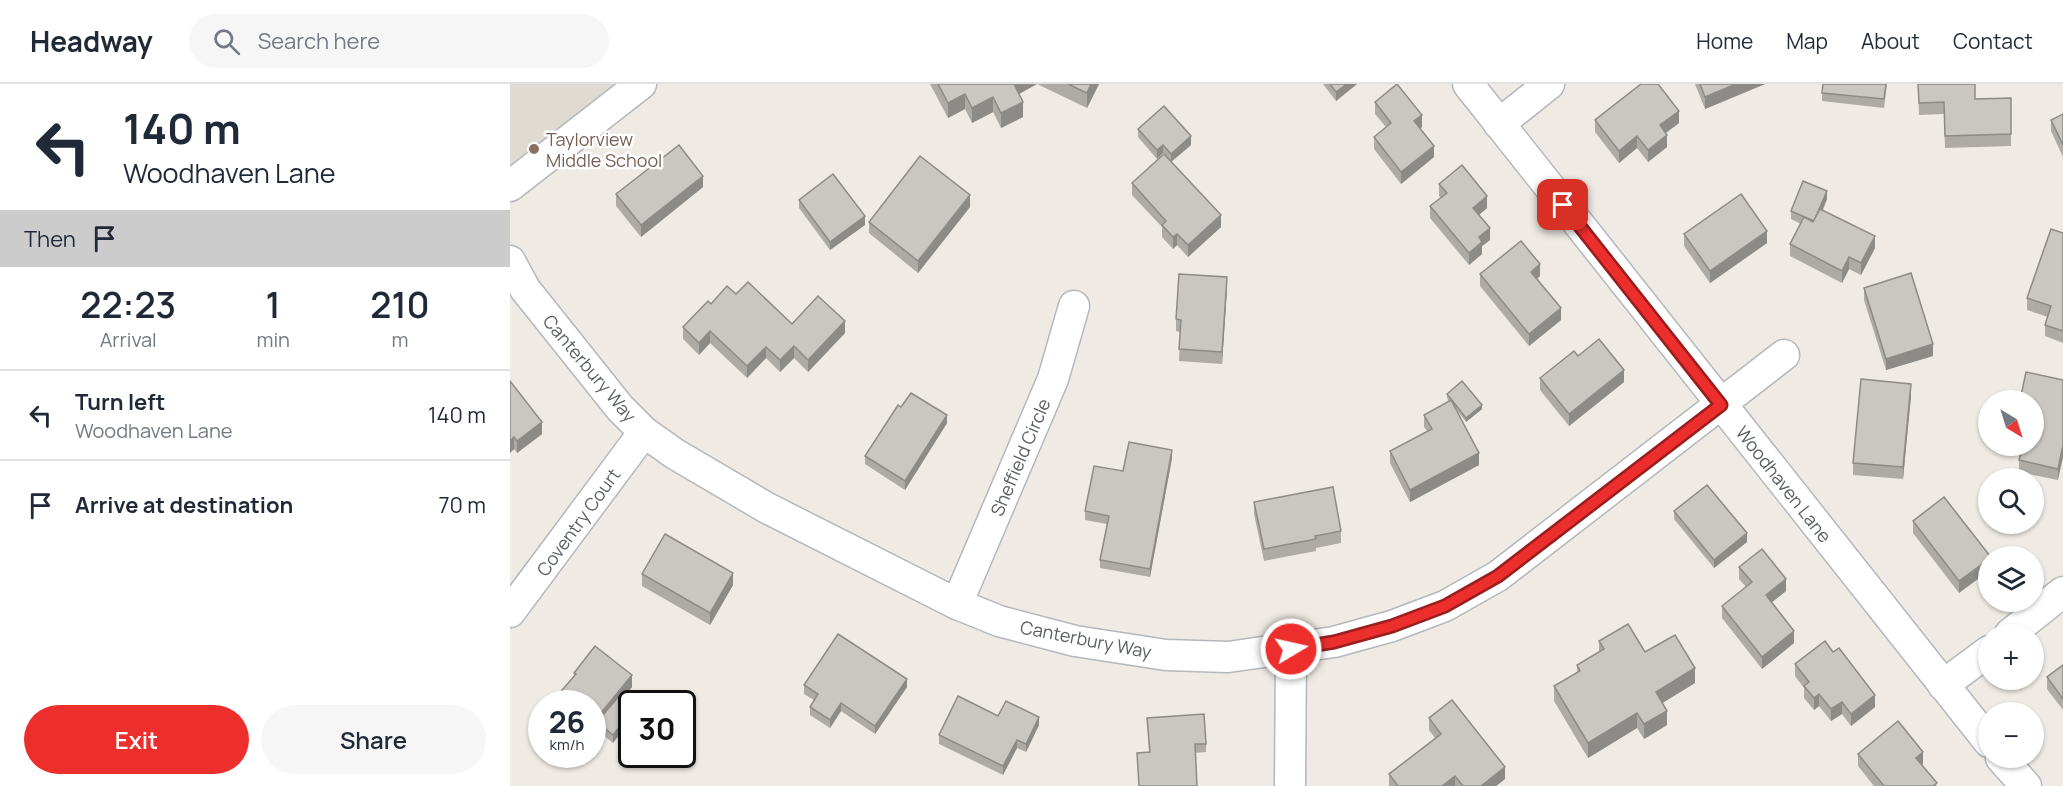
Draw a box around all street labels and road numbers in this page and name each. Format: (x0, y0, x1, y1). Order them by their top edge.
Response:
street label: Canterbury Way (538, 309, 642, 427)
street label: Sheffield Circle (984, 395, 1056, 519)
street label: Woodhaven Lane (1731, 421, 1837, 547)
street label: Coventry Court (531, 463, 625, 581)
street label: Canterbury Way (1018, 615, 1154, 664)

